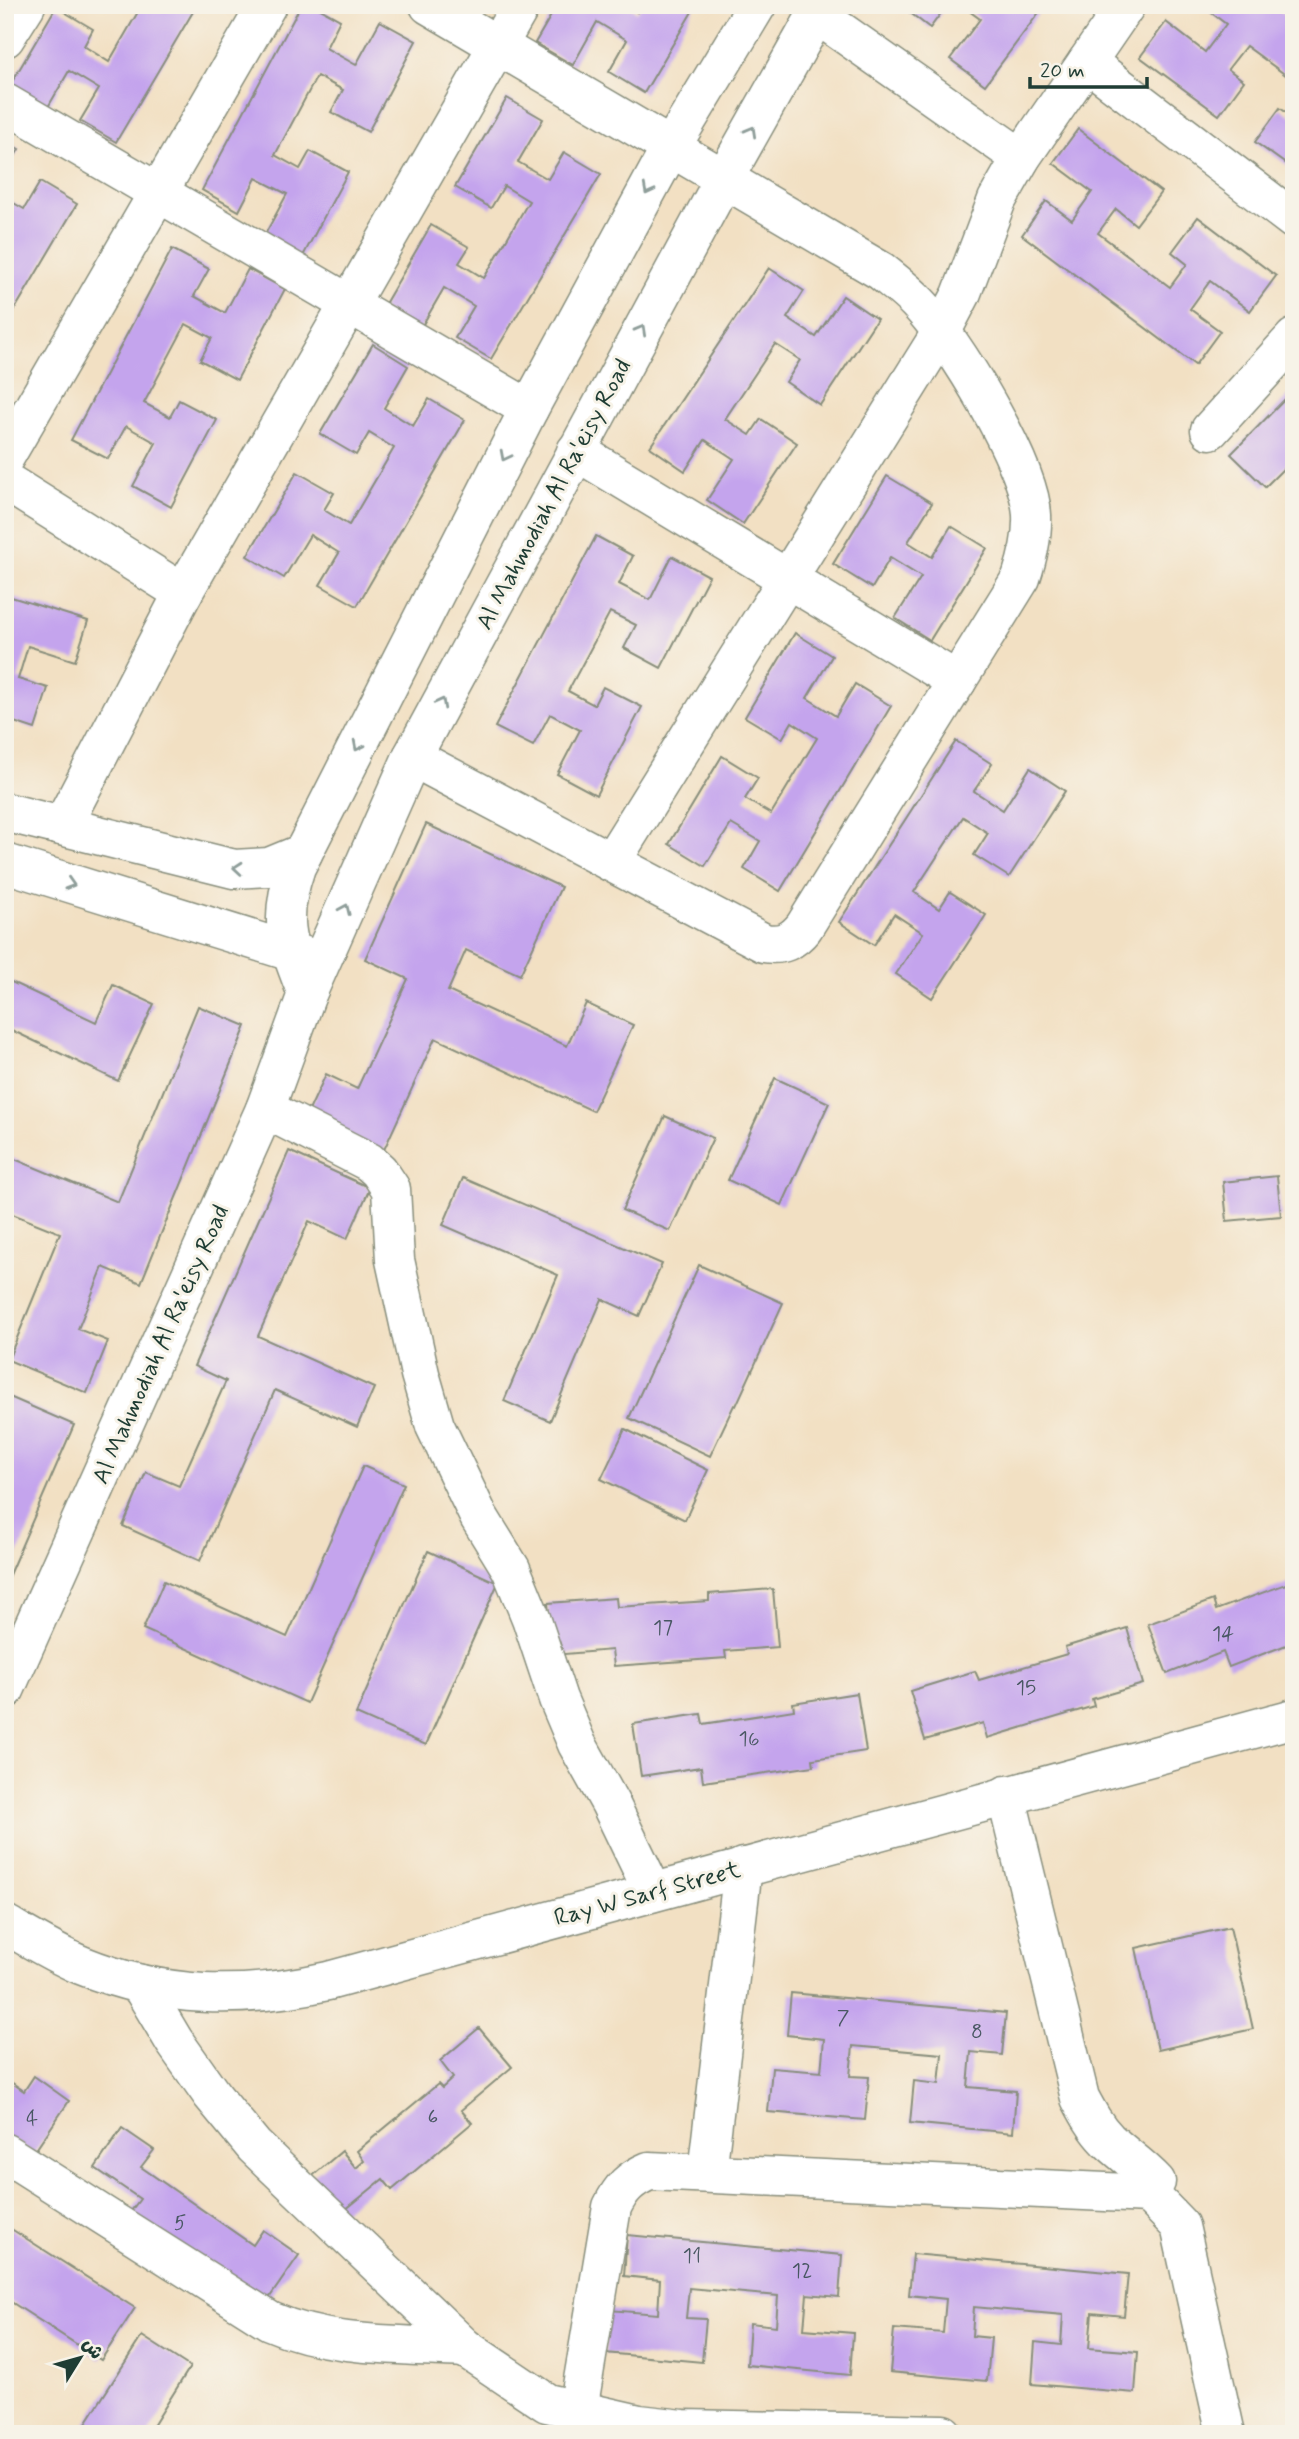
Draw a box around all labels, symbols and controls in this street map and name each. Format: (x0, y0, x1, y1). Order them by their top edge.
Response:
scale bar (1030, 46, 1147, 90)
text: 20 m (1040, 57, 1085, 85)
one-way arrow (743, 125, 756, 138)
one-way arrow (642, 183, 656, 196)
one-way arrow (633, 325, 646, 337)
street label: Al Mahmodiah Al Ra'eisy Road (470, 354, 639, 636)
one-way arrow (500, 449, 514, 461)
one-way arrow (433, 698, 446, 710)
one-way arrow (352, 739, 366, 751)
one-way arrow (232, 861, 243, 876)
one-way arrow (64, 875, 76, 890)
one-way arrow (337, 904, 351, 916)
street label: Al Mahmodiah Al Ra'eisy Road (86, 1200, 237, 1489)
house number: 17 (653, 1614, 673, 1642)
house number: 14 (1212, 1620, 1234, 1648)
house number: 15 (1016, 1674, 1036, 1702)
house number: 16 (739, 1725, 760, 1753)
street label: Ray W Sarf Street (551, 1855, 744, 1934)
house number: 7 (837, 2004, 850, 2032)
house number: 8 (971, 2018, 983, 2046)
house number: 6 (428, 2103, 438, 2131)
house number: 4 (26, 2105, 38, 2133)
house number: 5 (174, 2209, 186, 2237)
house number: 11 (683, 2242, 701, 2270)
house number: 12 (792, 2257, 812, 2285)
north arrow (46, 2324, 116, 2394)
text: ش (76, 2333, 109, 2365)

